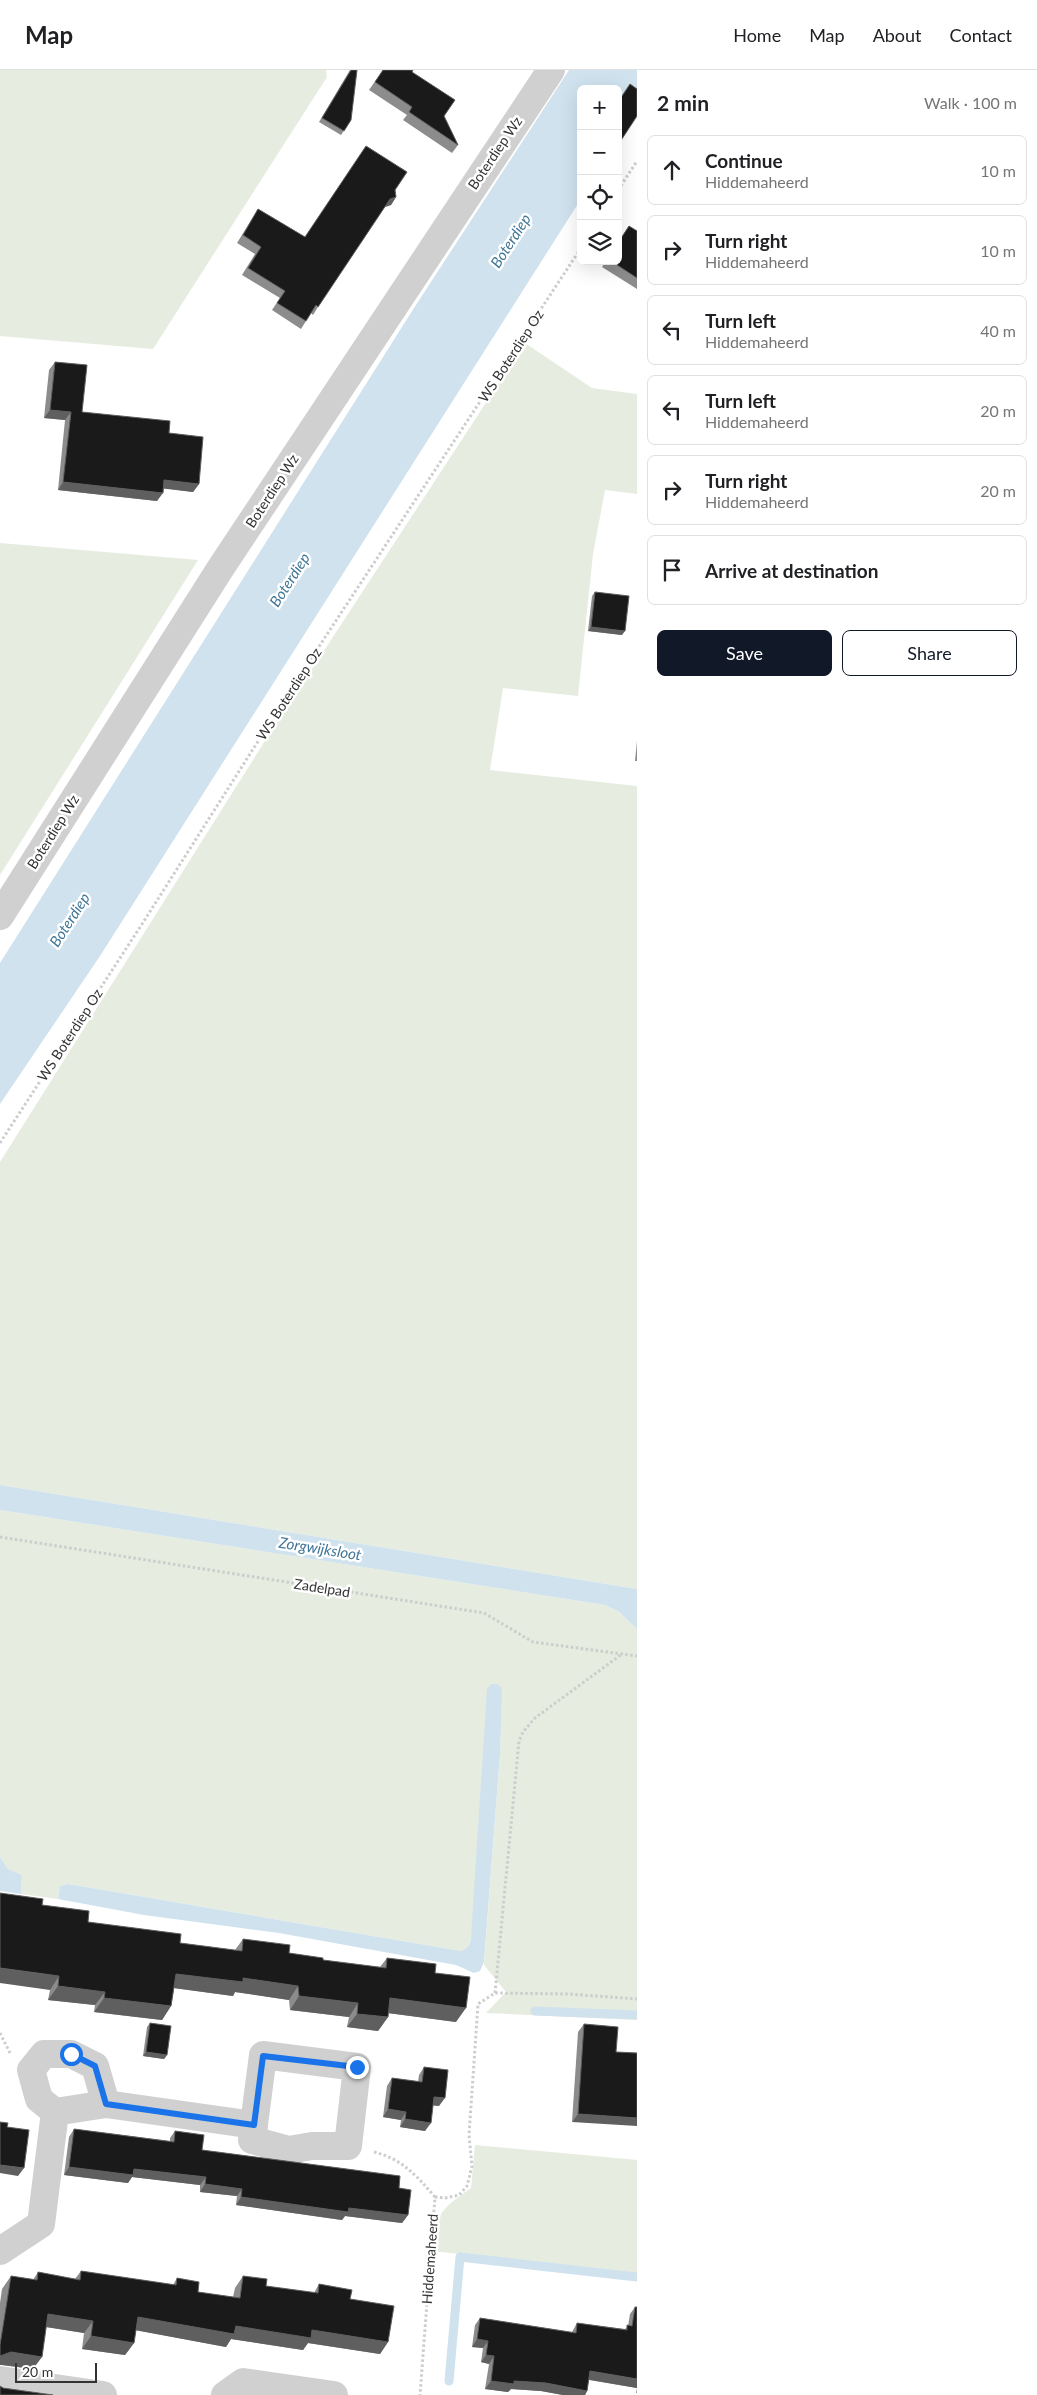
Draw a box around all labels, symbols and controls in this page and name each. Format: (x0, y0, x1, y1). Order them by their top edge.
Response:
text: Map (25, 20, 73, 49)
text: Home (733, 24, 781, 46)
text: Map (809, 24, 845, 46)
text: About (873, 24, 922, 46)
text: Contact (950, 24, 1012, 46)
map controls (577, 85, 622, 265)
button: + (577, 85, 622, 130)
text: 2 min (657, 90, 709, 115)
text: Walk · 100 m (924, 93, 1017, 112)
street label: Boterdiep Wz (464, 113, 525, 192)
button: − (577, 130, 622, 175)
text: Continue (705, 149, 783, 172)
icon: ahead (658, 156, 686, 184)
text: 10 m (980, 161, 1016, 180)
text: Hiddemaheerd (705, 172, 809, 191)
button: locate (577, 175, 622, 220)
water label: Boterdiep (486, 210, 534, 271)
button: layers (577, 220, 622, 265)
text: Turn right (705, 229, 787, 252)
icon: right (658, 236, 686, 264)
text: 10 m (980, 241, 1016, 260)
text: Hiddemaheerd (705, 252, 809, 271)
street label: WS Boterdiep Oz (474, 306, 547, 405)
text: Turn left (705, 309, 776, 332)
icon: left (658, 316, 686, 344)
text: 40 m (980, 321, 1016, 340)
text: Hiddemaheerd (705, 332, 809, 351)
text: Turn left (705, 389, 776, 412)
icon: left (658, 396, 686, 424)
text: 20 m (980, 401, 1016, 420)
text: Hiddemaheerd (705, 412, 809, 431)
street label: Boterdiep Wz (242, 451, 302, 531)
text: Turn right (705, 469, 787, 492)
icon: right (658, 476, 686, 504)
text: 20 m (980, 481, 1016, 500)
text: Hiddemaheerd (705, 492, 809, 511)
water label: Boterdiep (265, 549, 313, 610)
icon: arrive (658, 556, 686, 584)
text: Arrive at destination (705, 559, 878, 582)
button: Save (657, 630, 832, 676)
button: Share (842, 630, 1017, 676)
street label: WS Boterdiep Oz (252, 644, 325, 743)
street label: Boterdiep Wz (23, 792, 82, 872)
water label: Boterdiep (45, 889, 93, 950)
street label: WS Boterdiep Oz (33, 985, 106, 1084)
water label: Zorgwijksloot (277, 1532, 363, 1564)
street label: Zadelpad (293, 1575, 351, 1600)
route start (60, 2043, 83, 2066)
route end (346, 2056, 369, 2079)
street label: Hiddemaheerd (418, 2213, 441, 2305)
scale bar (15, 2360, 98, 2383)
text: 20 m (22, 2363, 53, 2380)

